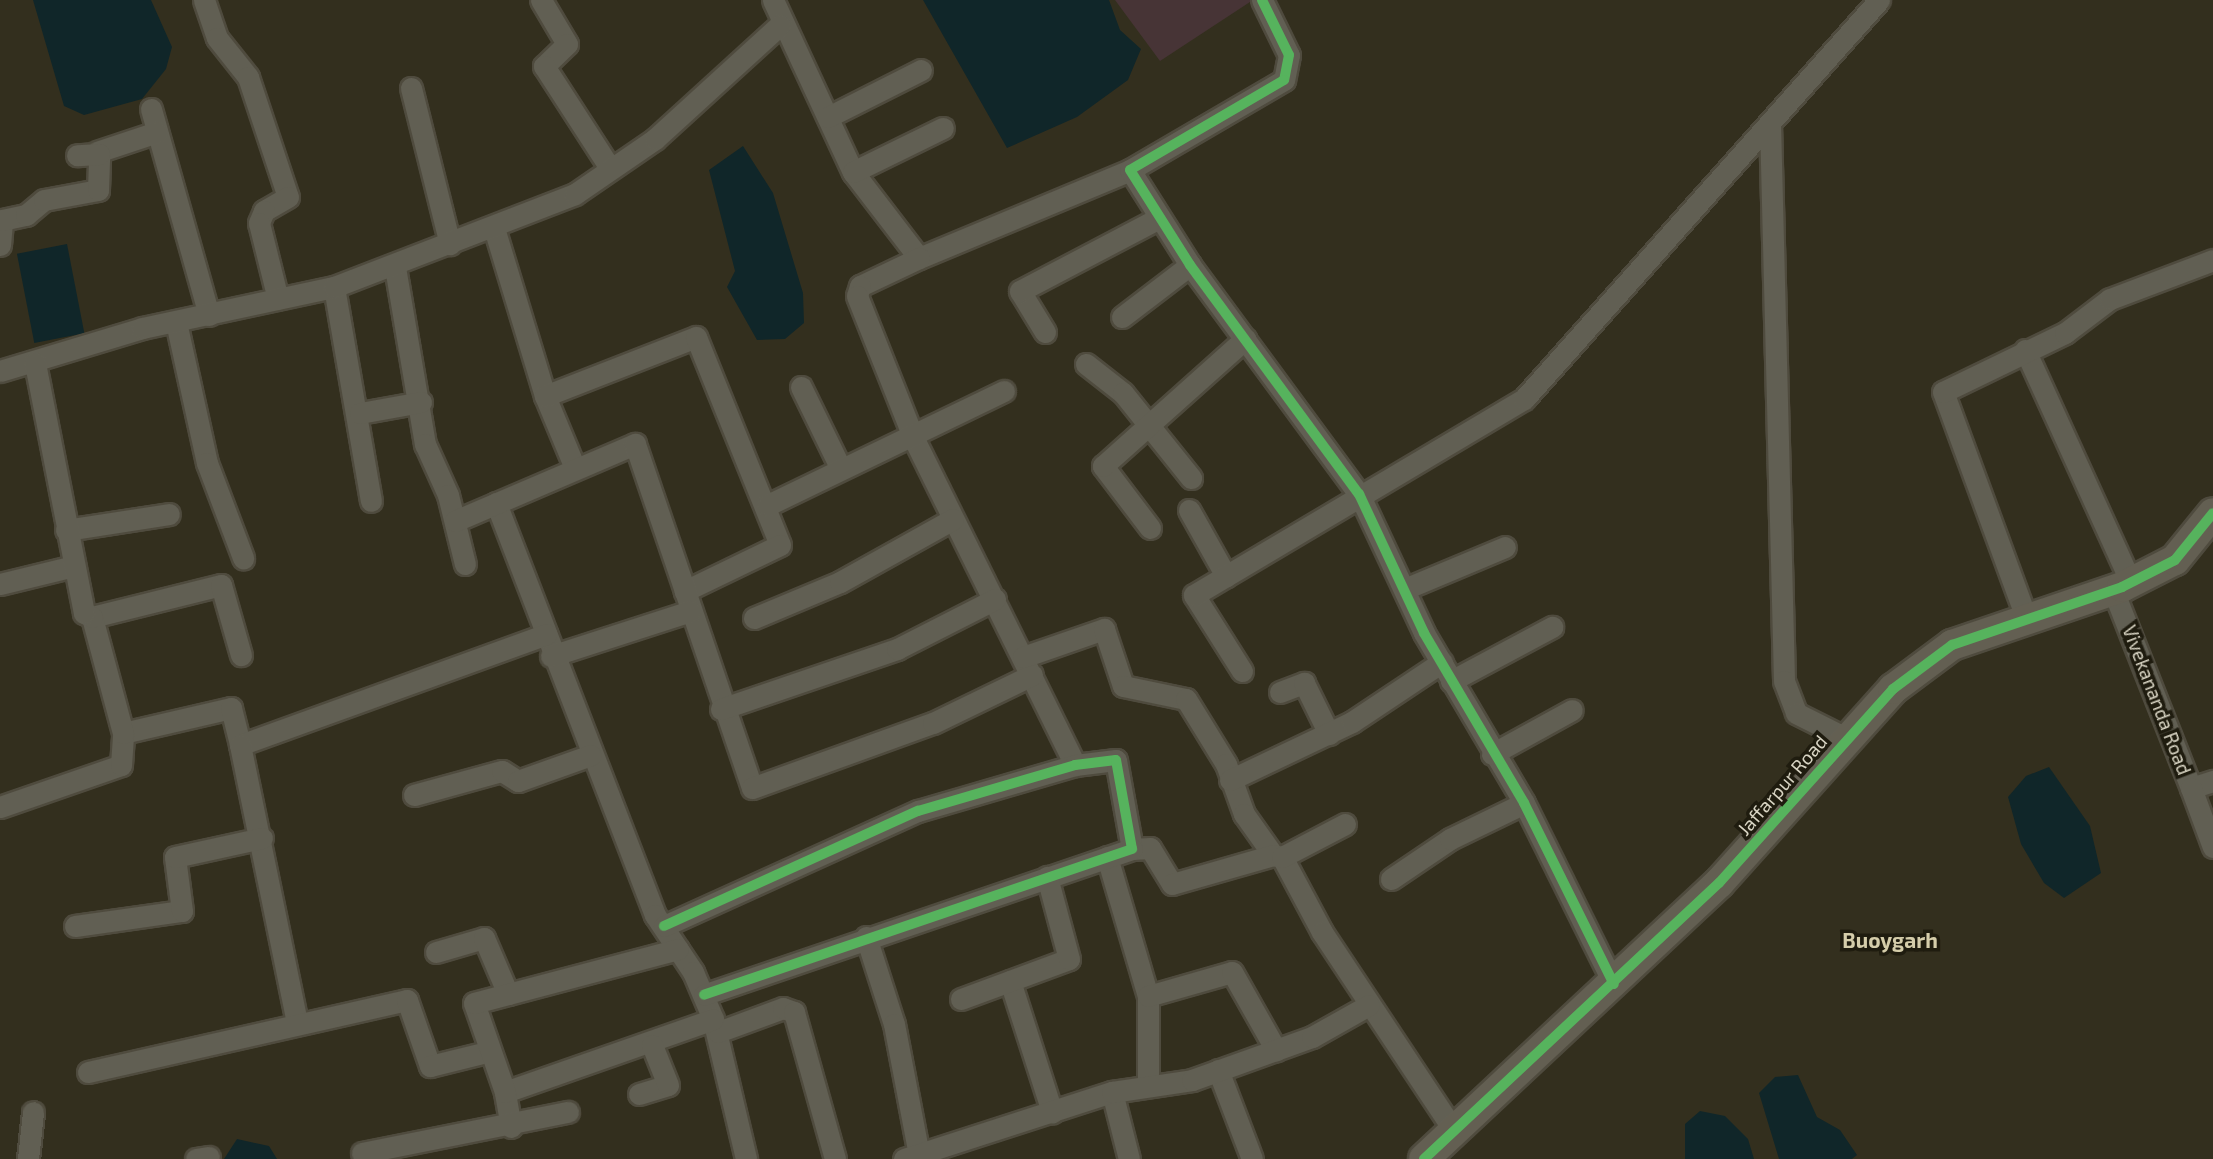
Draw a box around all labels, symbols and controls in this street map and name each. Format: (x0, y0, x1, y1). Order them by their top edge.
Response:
street label: Vivekananda Road (2118, 622, 2196, 778)
street label: Jaffarpur Road (1732, 730, 1832, 840)
district label: Buoygarh (1842, 927, 1938, 953)

